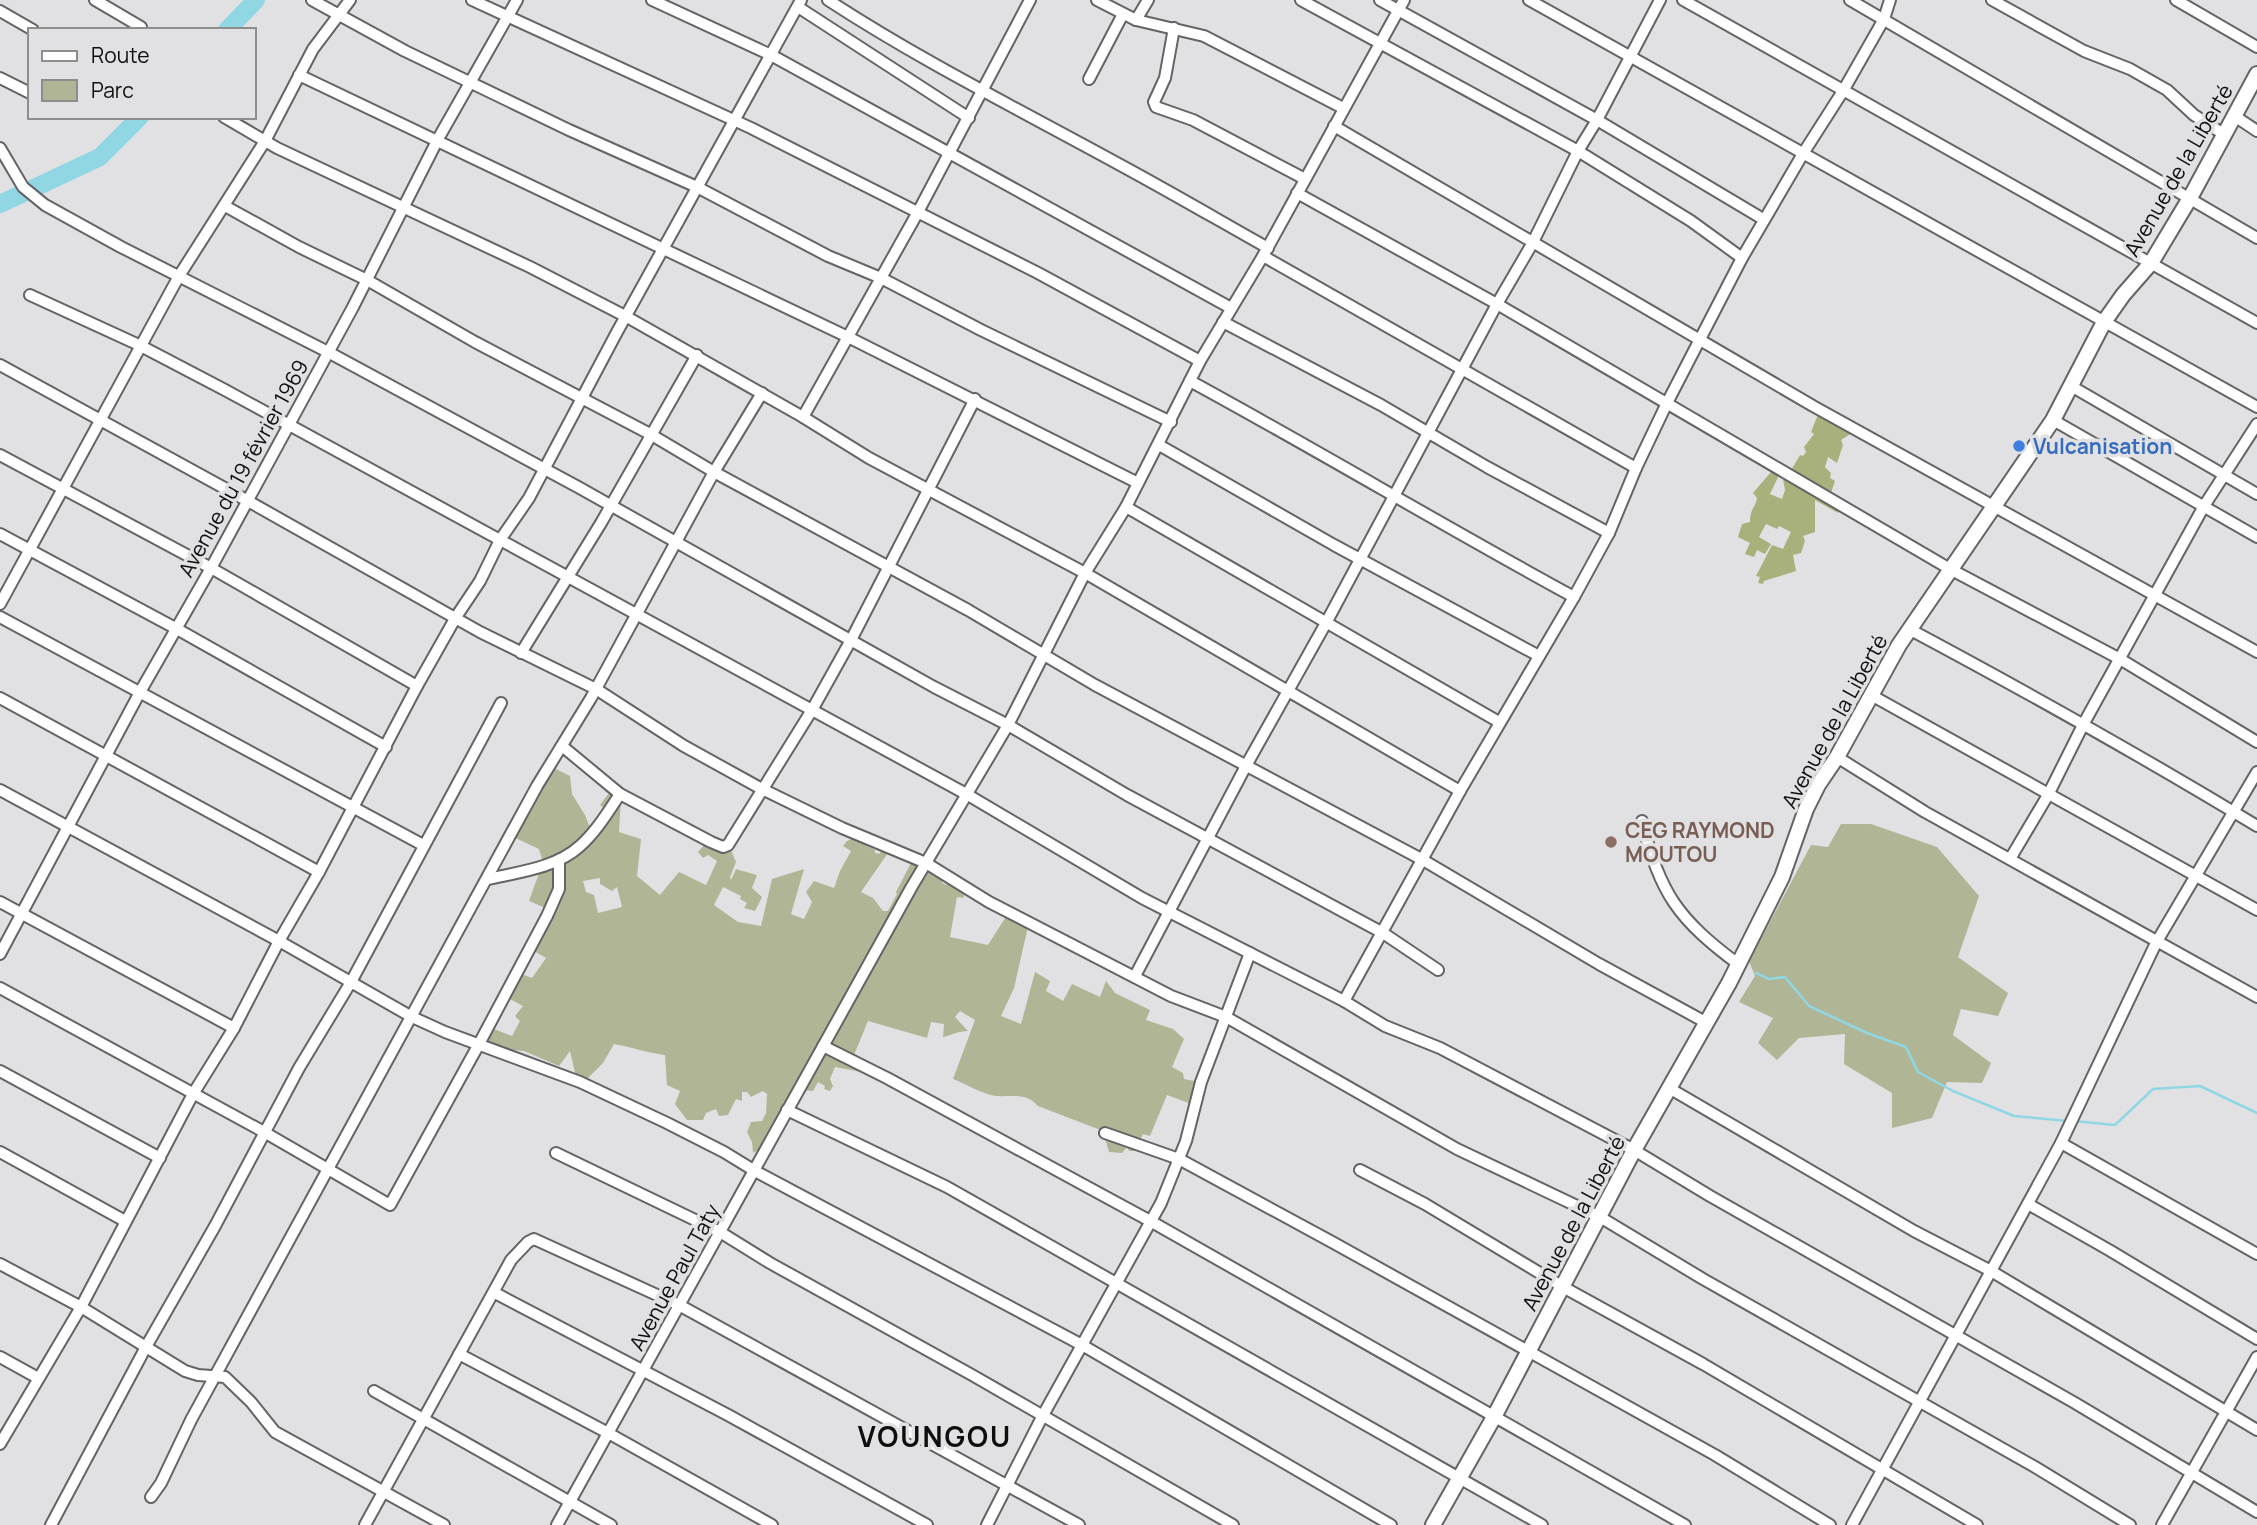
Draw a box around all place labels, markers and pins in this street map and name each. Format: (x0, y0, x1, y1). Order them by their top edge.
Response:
place label: Vulcanisation (2033, 432, 2172, 460)
marker: Vulcanisation (2011, 438, 2027, 454)
place label: CEG RAYMOND MOUTOU (1625, 816, 1775, 868)
marker: CEG RAYMOND MOUTOU (1603, 834, 1619, 850)

